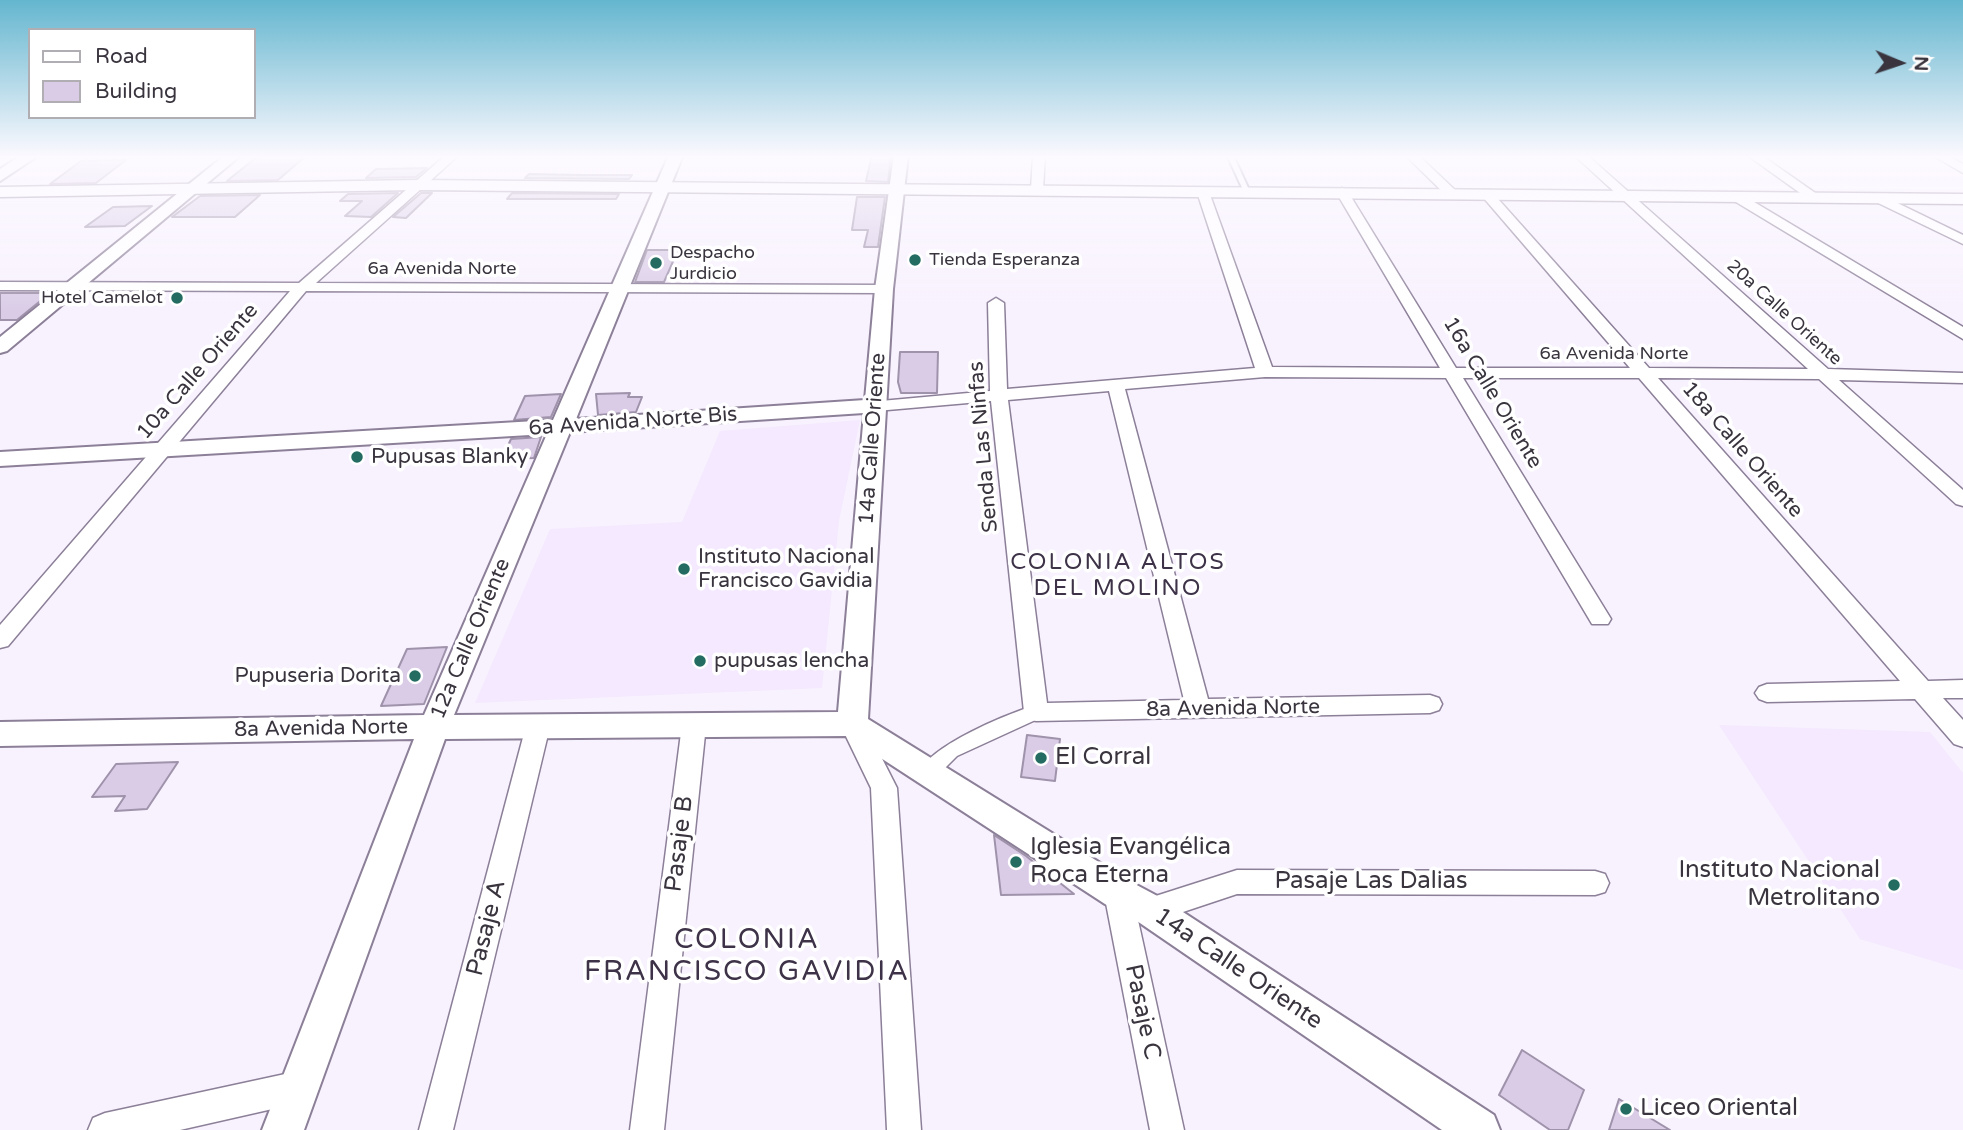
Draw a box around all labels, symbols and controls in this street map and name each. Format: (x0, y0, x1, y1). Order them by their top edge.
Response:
legend (28, 28, 256, 119)
north arrow (1865, 28, 1935, 98)
text: Road (95, 44, 148, 69)
text: N (1910, 56, 1932, 72)
text: Building (95, 79, 177, 104)
place label: Despacho Jurdicio (670, 242, 755, 284)
place label: Tienda Esperanza (929, 249, 1080, 271)
marker: Tienda Esperanza (907, 252, 923, 268)
marker: Despacho Jurdicio (648, 255, 664, 271)
street label: 20a Calle Oriente (1722, 256, 1846, 370)
street label: 6a Avenida Norte (367, 258, 517, 280)
place label: Hotel Camelot (41, 287, 163, 309)
marker: Hotel Camelot (169, 290, 185, 306)
street label: 10a Calle Oriente (132, 299, 264, 445)
street label: 16a Calle Oriente (1437, 313, 1547, 473)
street label: 6a Avenida Norte (1539, 343, 1689, 365)
street label: 14a Calle Oriente (854, 352, 892, 526)
street label: Senda Las Ninfas (964, 360, 1004, 534)
street label: 18a Calle Oriente (1676, 377, 1808, 523)
street label: 6a Avenida Norte Bis (528, 402, 738, 442)
place label: Pupusas Blanky (371, 444, 528, 470)
marker: Pupusas Blanky (349, 449, 365, 465)
place label: Instituto Nacional Francisco Gavidia (698, 544, 874, 594)
district label: COLONIA ALTOS DEL MOLINO (1012, 549, 1224, 603)
street label: 12a Calle Oriente (426, 555, 516, 723)
marker: Instituto Nacional Francisco Gavidia (676, 561, 692, 577)
place label: pupusas lencha (714, 648, 869, 674)
marker: pupusas lencha (692, 653, 708, 669)
place label: Pupuseria Dorita (234, 663, 401, 689)
marker: Pupuseria Dorita (407, 668, 423, 684)
street label: 8a Avenida Norte (1146, 695, 1320, 723)
street label: 8a Avenida Norte (234, 715, 408, 743)
place label: El Corral (1055, 744, 1151, 772)
marker: El Corral (1033, 750, 1049, 766)
street label: Pasaje B (660, 794, 700, 894)
place label: Iglesia Evangélica Roca Eterna (1030, 834, 1231, 890)
marker: Iglesia Evangélica Roca Eterna (1008, 854, 1024, 870)
place label: Instituto Nacional Metrolitano (1678, 857, 1880, 913)
street label: Pasaje Las Dalias (1274, 868, 1468, 896)
street label: Pasaje A (461, 877, 513, 979)
marker: Instituto Nacional Metrolitano (1886, 877, 1902, 893)
street label: 14a Calle Oriente (1148, 902, 1328, 1036)
district label: COLONIA FRANCISCO GAVIDIA (586, 924, 908, 990)
street label: Pasaje C (1118, 962, 1166, 1062)
place label: Liceo Oriental (1640, 1095, 1798, 1123)
marker: Liceo Oriental (1618, 1101, 1634, 1117)

